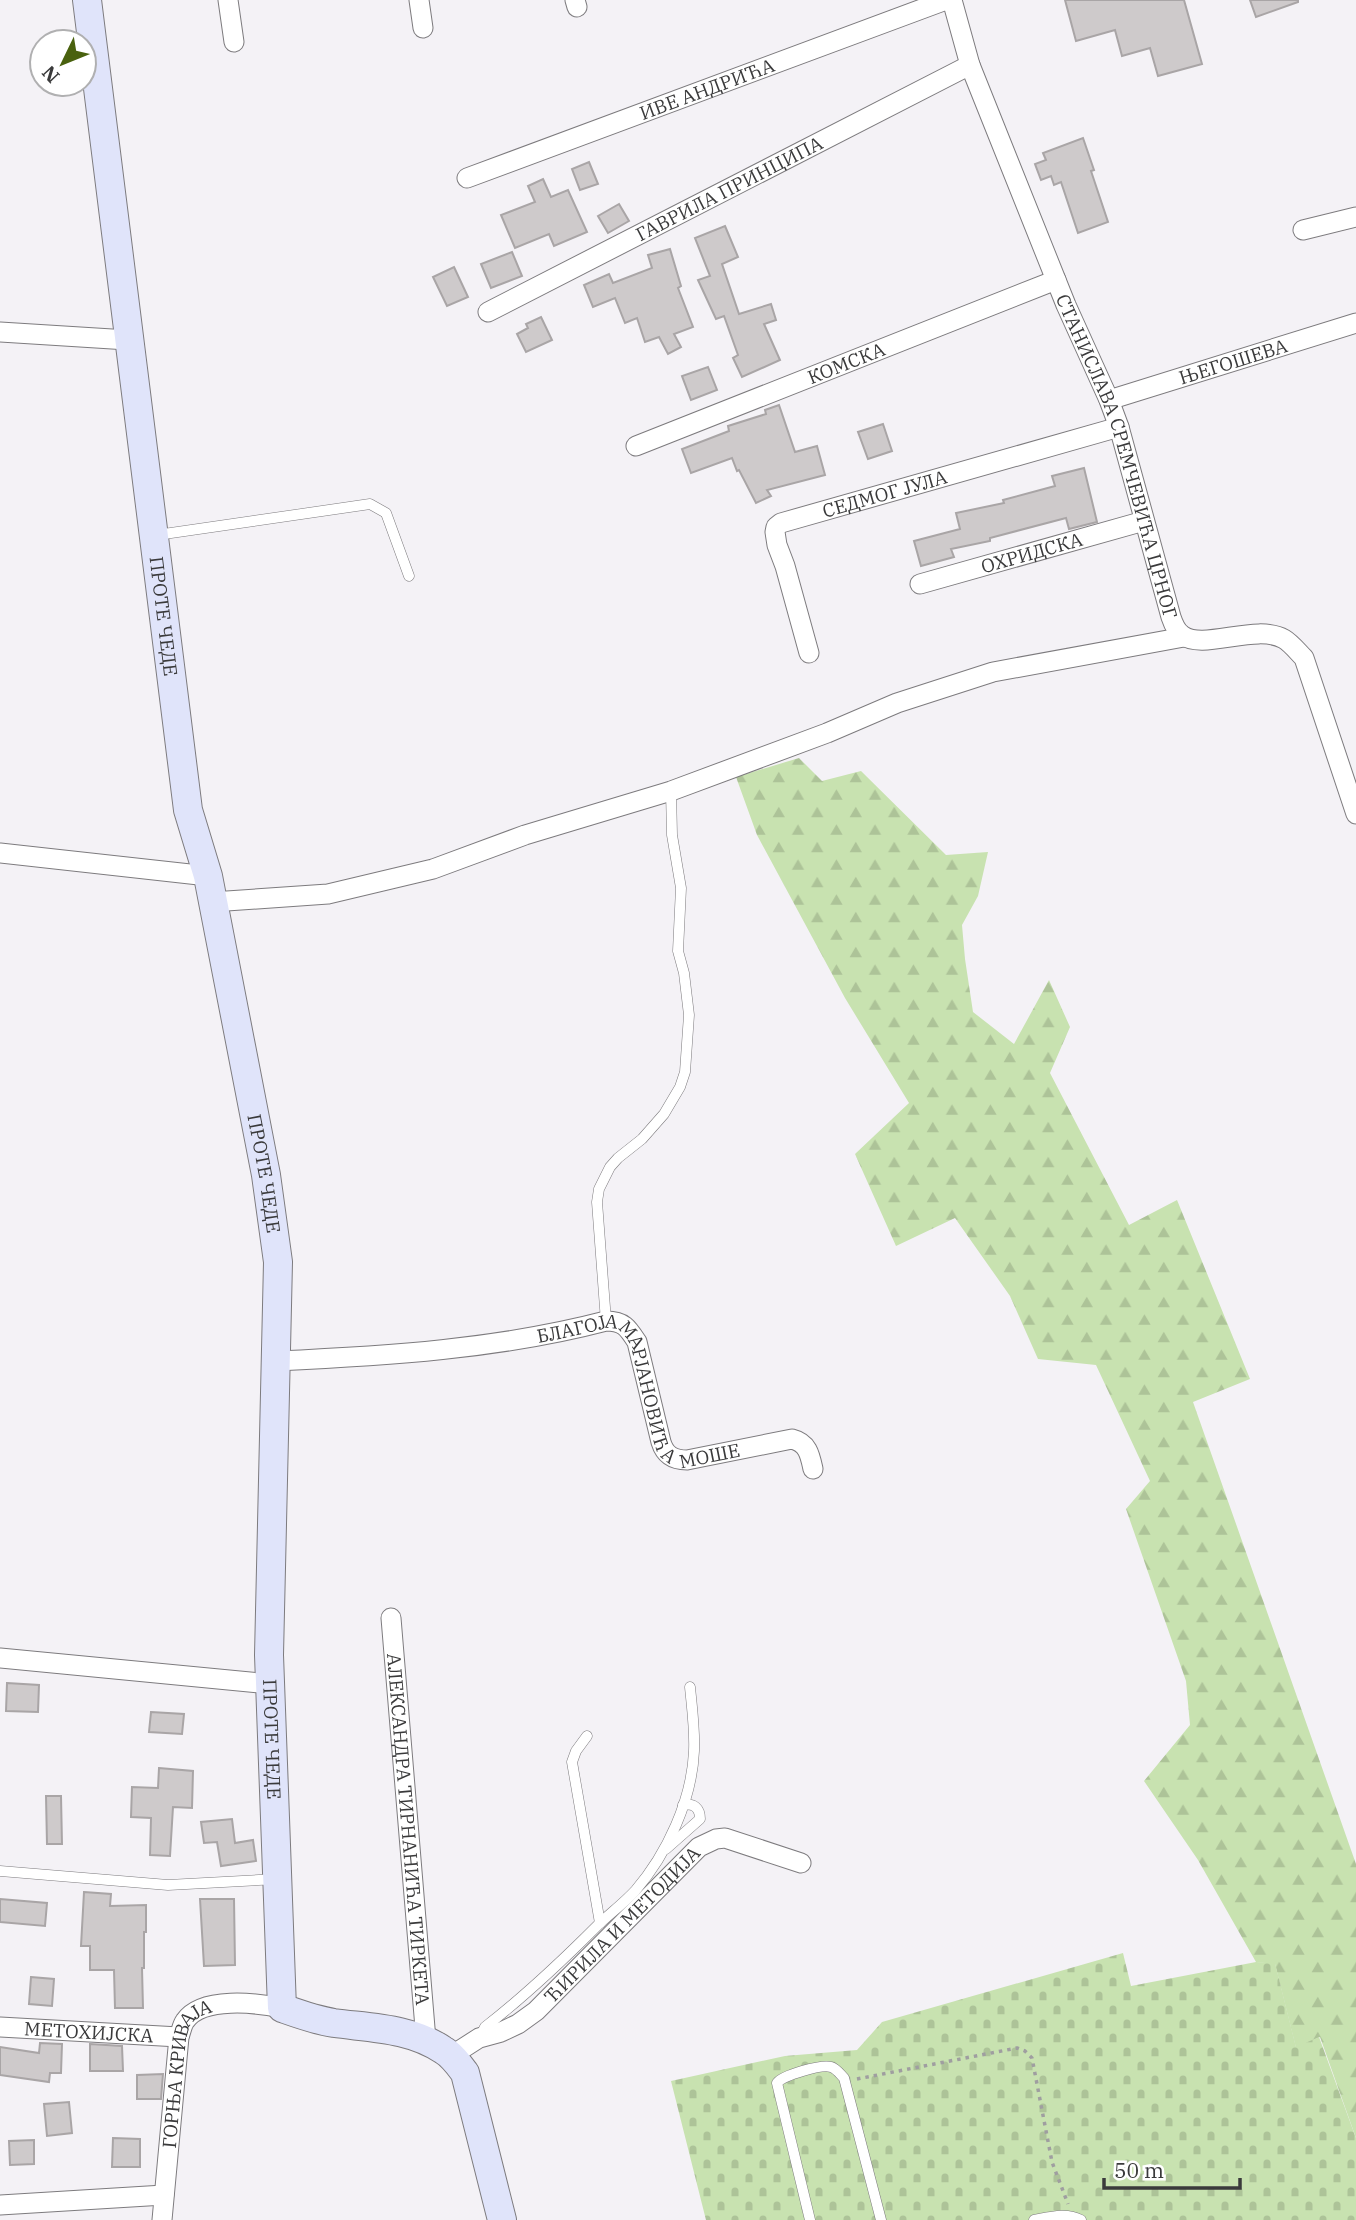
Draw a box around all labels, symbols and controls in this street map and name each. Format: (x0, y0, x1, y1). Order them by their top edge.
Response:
north arrow (28, 28, 98, 98)
street label: ИВЕ АНДРИЋА (636, 53, 778, 125)
text: N (37, 61, 64, 88)
street label: ГАВРИЛА ПРИНЦИПА (632, 131, 827, 246)
street label: СТАНИСЛАВА СРЕМЧЕВИЋА ЦРНОГ (1051, 291, 1183, 621)
street label: ЊЕГОШЕВА (1176, 333, 1290, 389)
street label: КОМСКА (804, 337, 888, 389)
street label: СЕДМОГ ЈУЛА (819, 465, 950, 523)
street label: ОХРИДСКА (978, 527, 1085, 578)
street label: ПРОТЕ ЧЕДЕ (144, 555, 183, 677)
street label: ПРОТЕ ЧЕДЕ (242, 1112, 286, 1235)
street label: БЛАГОЈА МАРЈАНОВИЋА МОШЕ (535, 1309, 742, 1473)
street label: АЛЕКСАНДРА ТИРНАНИЋА ТИРКЕТА (382, 1652, 435, 2006)
street label: ПРОТЕ ЧЕДЕ (258, 1679, 286, 1800)
street label: ЋИРИЛА И МЕТОДИЈА (539, 1841, 705, 2008)
street label: ГОРЊА КРИВАЈА (157, 1994, 215, 2149)
street label: МЕТОХИЈСКА (24, 2016, 154, 2048)
scale bar (1104, 2146, 1240, 2190)
text: 50 m (1114, 2156, 1164, 2184)

